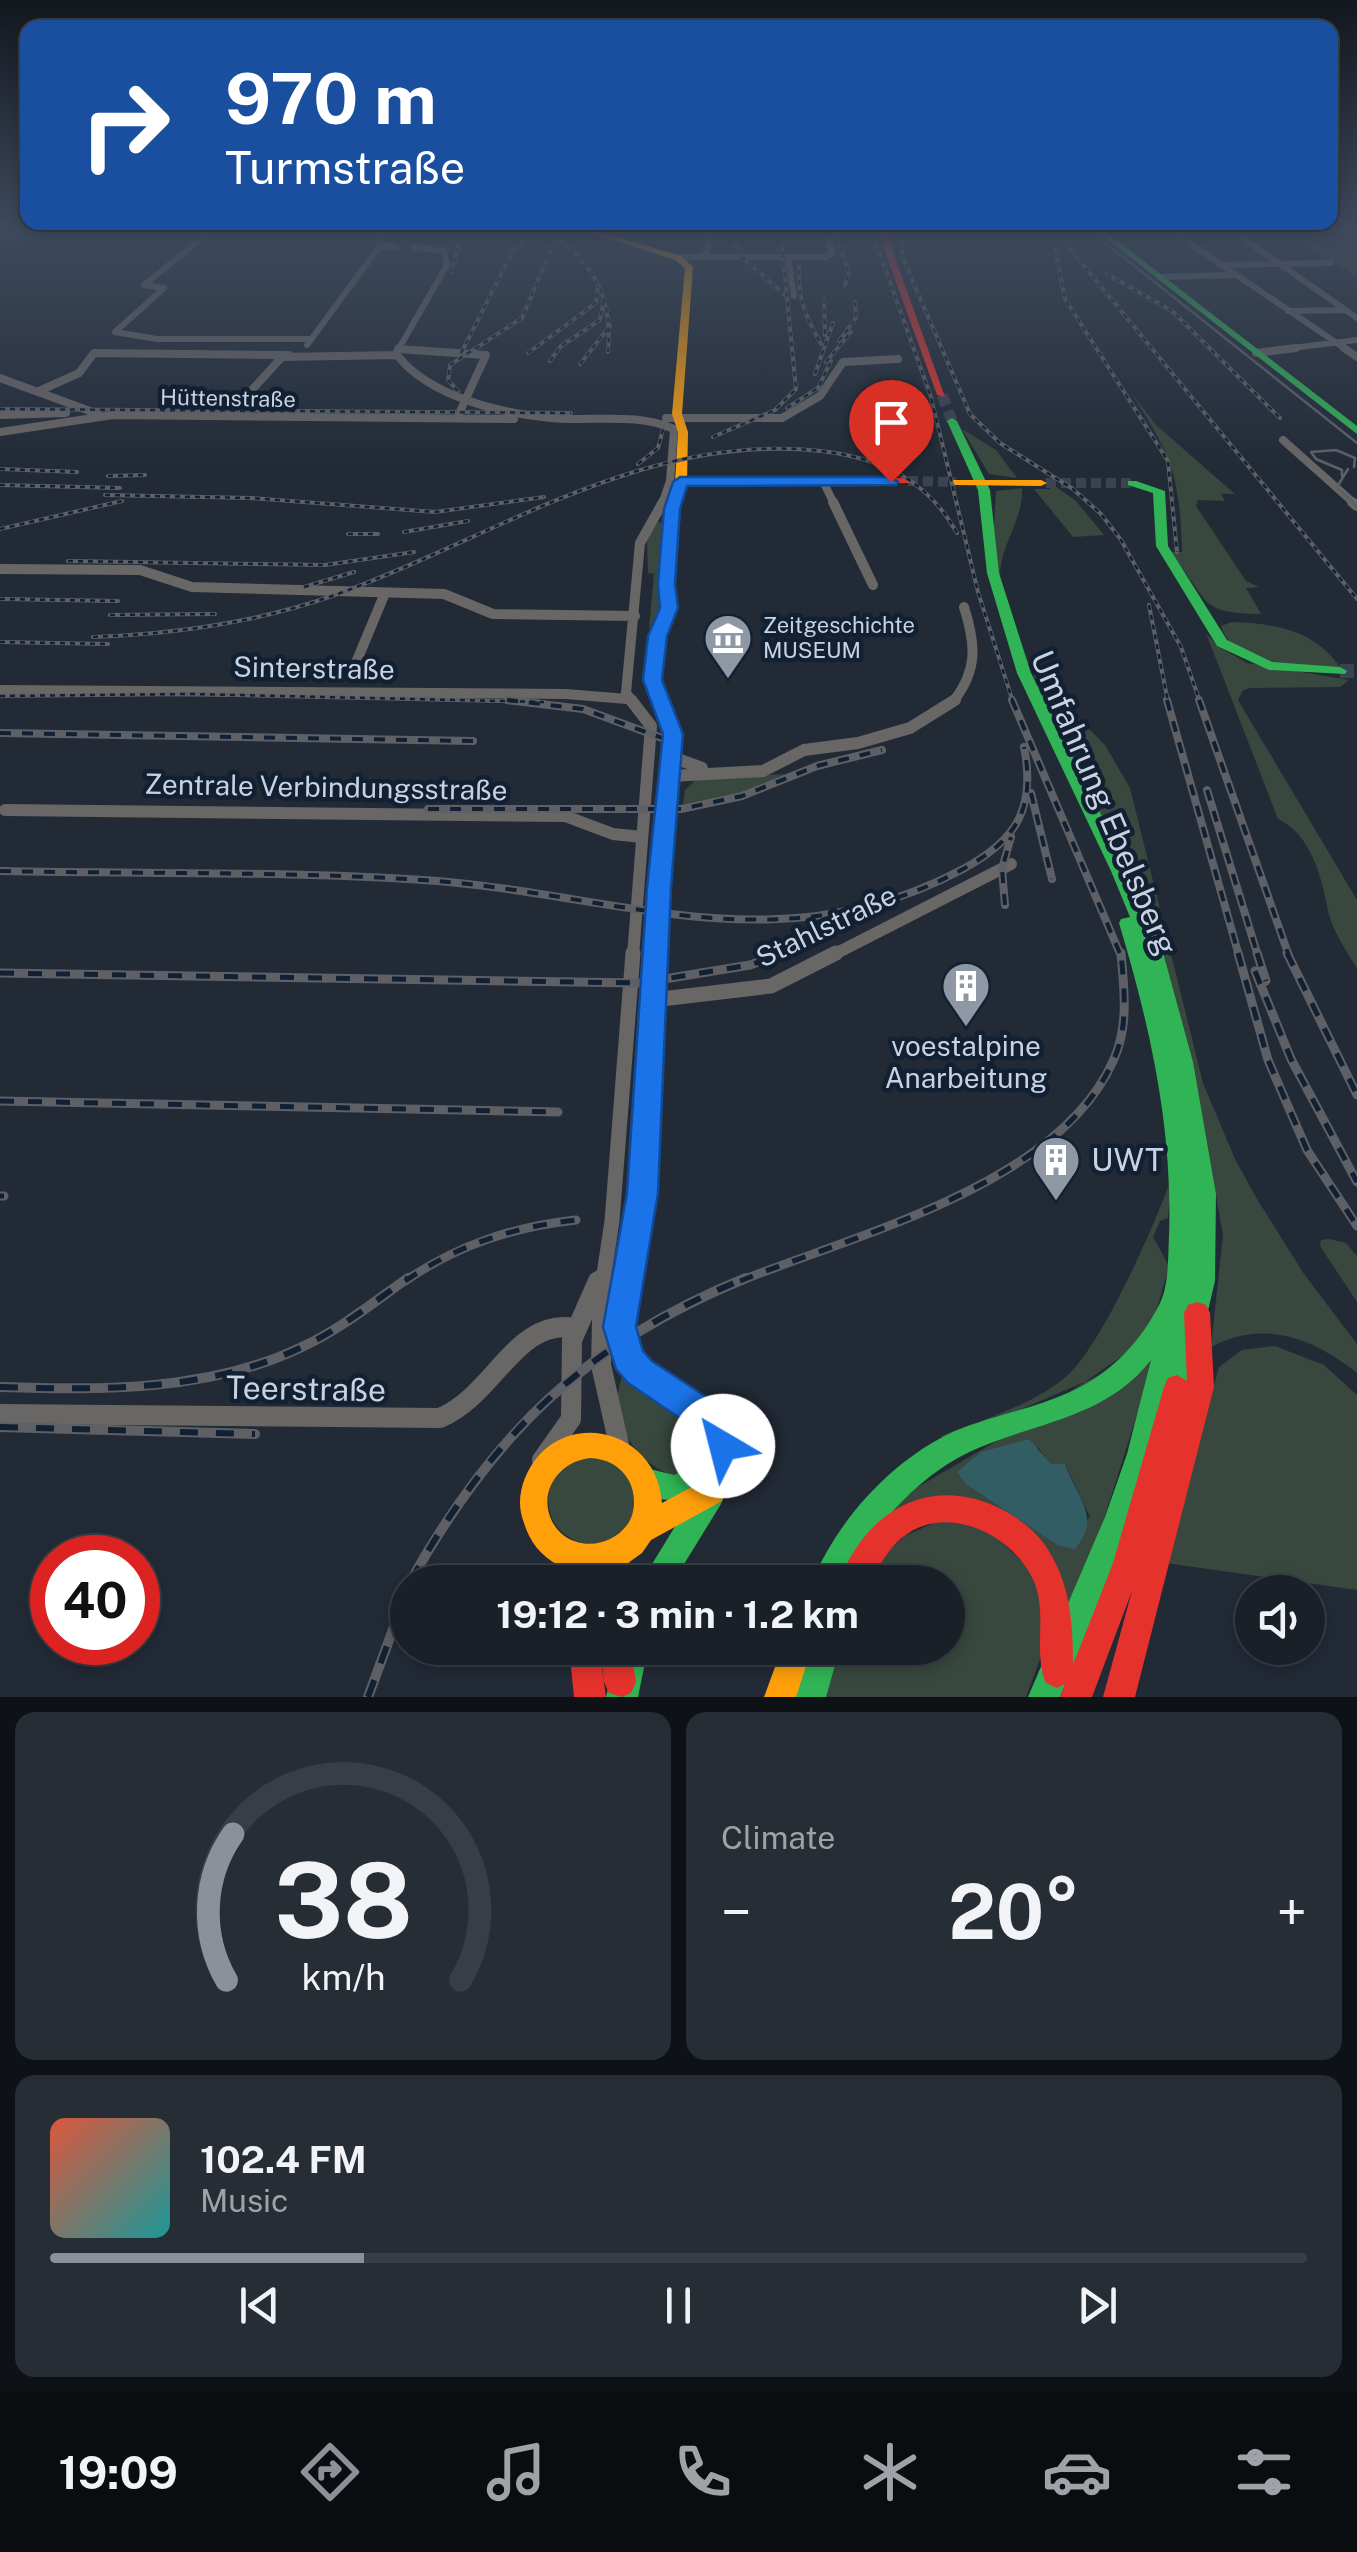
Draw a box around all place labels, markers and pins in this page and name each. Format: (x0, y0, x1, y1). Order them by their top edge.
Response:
pin (849, 380, 934, 483)
museum icon: Zeitgeschichte MUSEUM (702, 612, 754, 680)
place label: Zeitgeschichte MUSEUM (763, 612, 915, 663)
building icon: voestalpine Anarbeitung (940, 960, 992, 1028)
place label: voestalpine Anarbeitung (885, 1029, 1047, 1094)
building icon: UWT (1030, 1134, 1082, 1202)
place label: UWT (1091, 1141, 1164, 1178)

